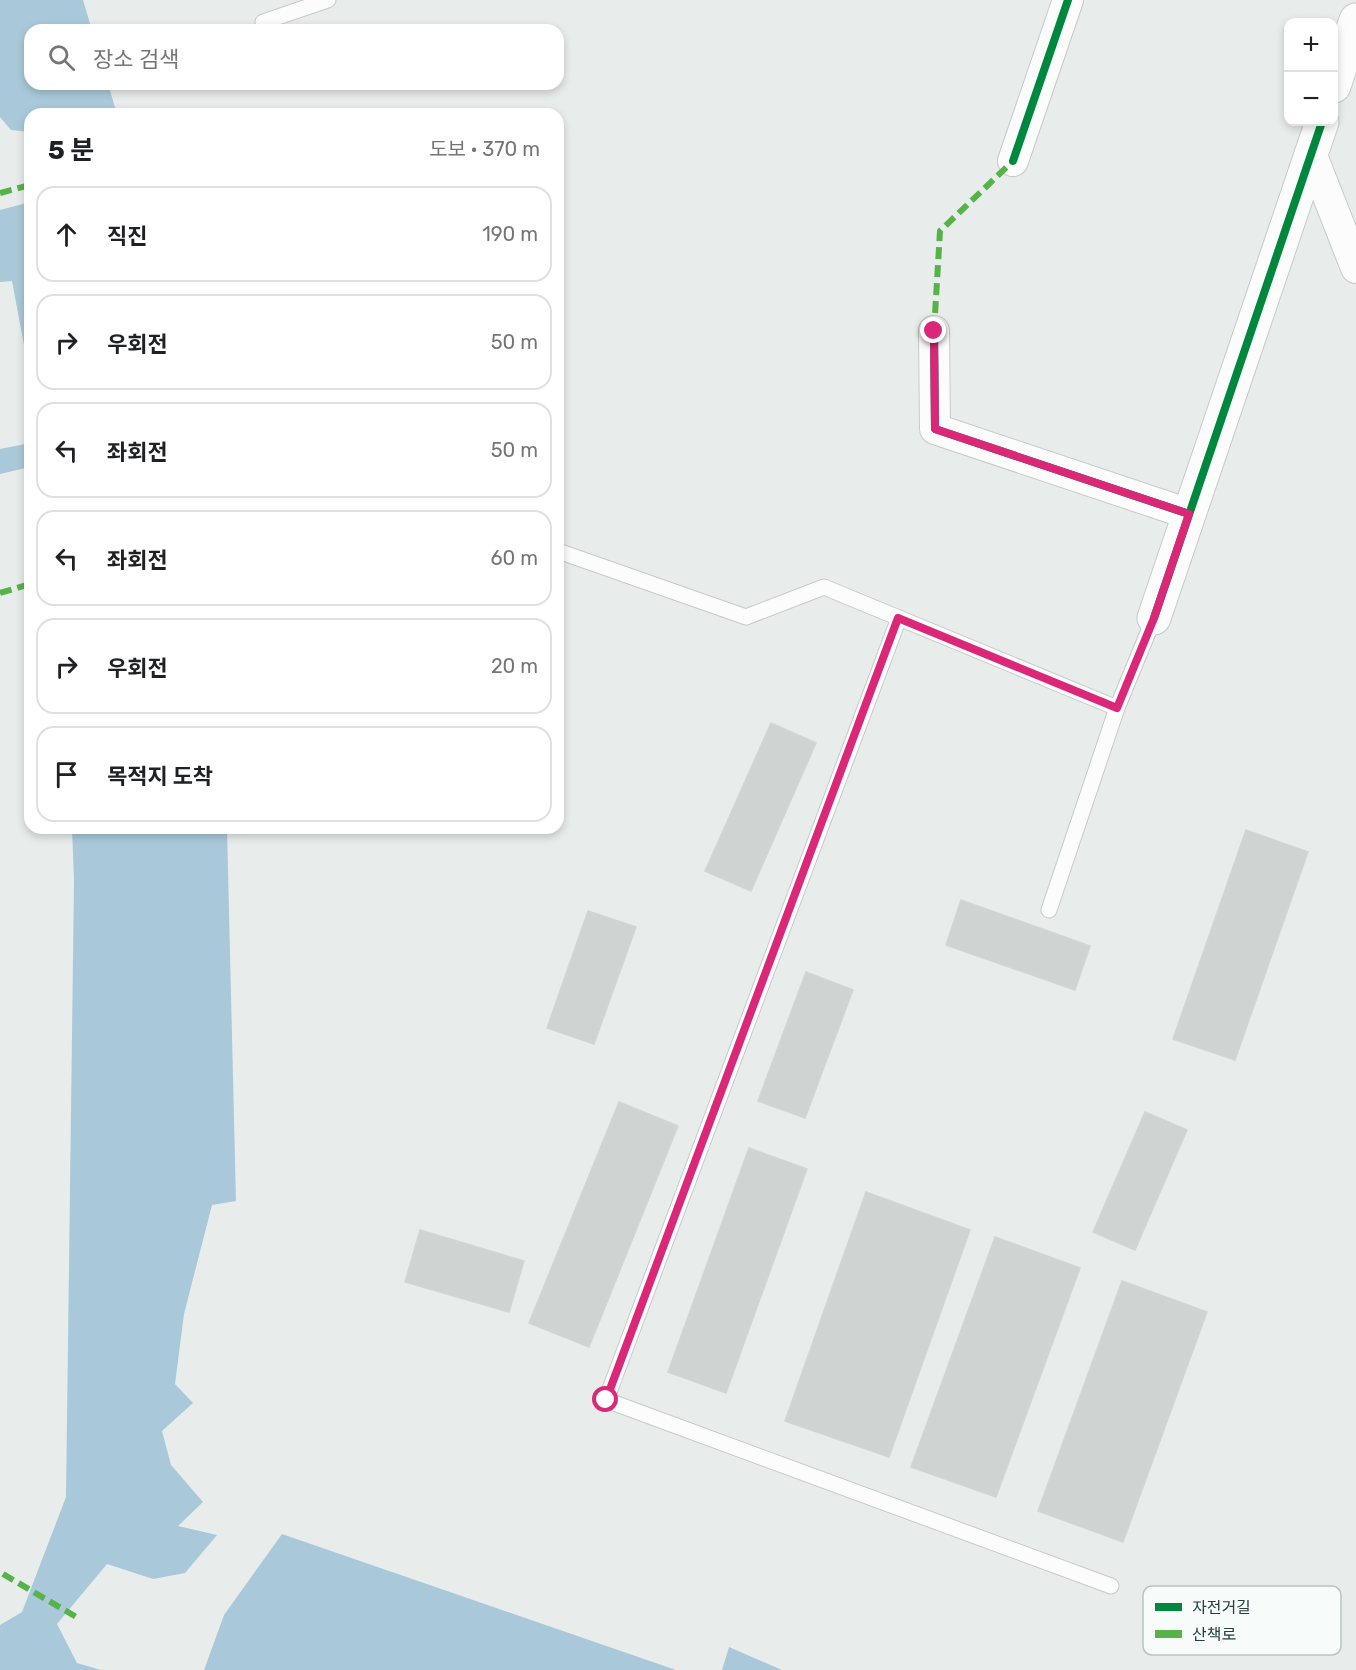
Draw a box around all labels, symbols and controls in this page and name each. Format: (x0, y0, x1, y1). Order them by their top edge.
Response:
map controls (1284, 18, 1338, 126)
button: + (1284, 18, 1338, 72)
search box (24, 24, 564, 90)
icon: search (45, 41, 78, 74)
text: 장소 검색 (93, 46, 179, 73)
button: − (1284, 72, 1338, 126)
text: 5 분 (48, 135, 94, 166)
text: 도보 · 370 m (429, 137, 540, 161)
icon: ahead (50, 218, 83, 251)
text: 190 m (482, 222, 538, 246)
text: 직진 (107, 223, 147, 250)
route end (920, 317, 946, 343)
icon: right (50, 326, 83, 359)
text: 50 m (491, 330, 538, 354)
text: 우회전 (107, 331, 168, 358)
icon: left (50, 434, 83, 467)
text: 50 m (491, 438, 538, 462)
text: 좌회전 (107, 439, 168, 466)
icon: left (50, 542, 83, 575)
text: 60 m (491, 546, 538, 570)
text: 좌회전 (107, 547, 168, 574)
icon: right (50, 650, 83, 683)
text: 20 m (491, 654, 538, 678)
text: 우회전 (107, 655, 168, 682)
icon: arrive (50, 758, 83, 791)
text: 목적지 도착 (107, 763, 213, 790)
route start (592, 1386, 618, 1412)
legend (1143, 1586, 1341, 1655)
text: 자전거길 (1192, 1598, 1251, 1617)
text: 산책로 (1192, 1625, 1236, 1644)

